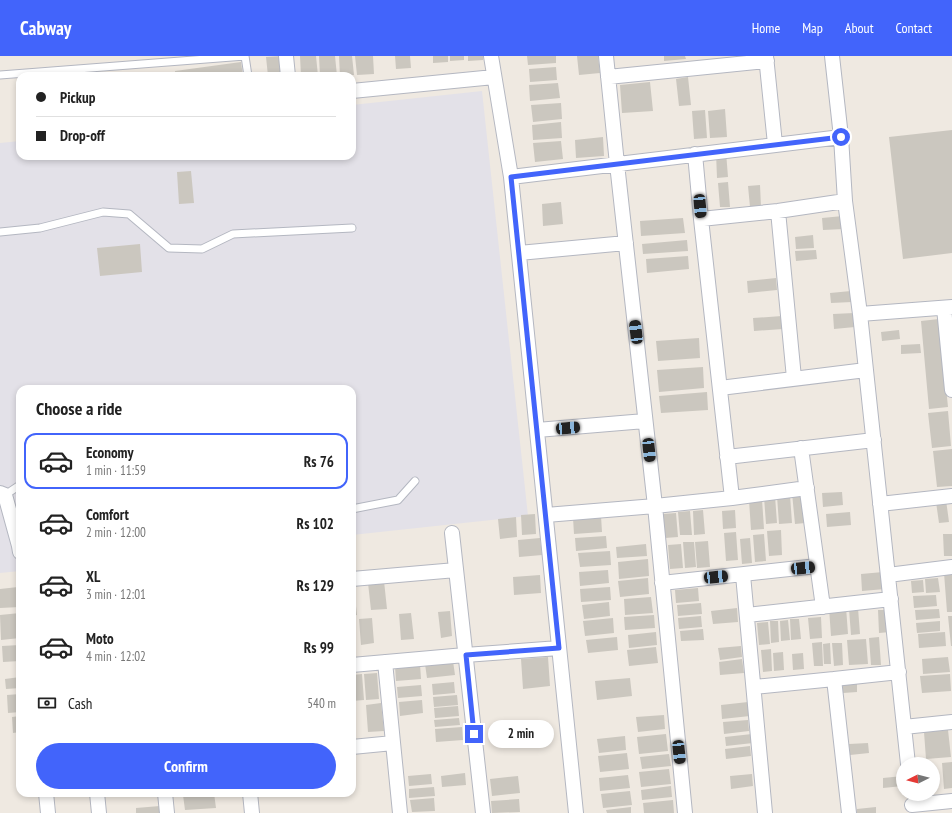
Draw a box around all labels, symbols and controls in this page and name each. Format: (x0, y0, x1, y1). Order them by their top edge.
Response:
text: Cabway (20, 16, 71, 40)
text: Home (752, 19, 780, 37)
text: Map (802, 19, 823, 37)
text: About (845, 19, 874, 37)
text: Contact (896, 19, 932, 37)
text: Pickup (60, 88, 95, 107)
text: Drop-off (60, 126, 105, 145)
route start (832, 128, 850, 146)
car (693, 194, 707, 218)
car (629, 319, 643, 345)
text: Choose a ride (36, 397, 122, 420)
car (556, 421, 580, 435)
car (642, 437, 656, 463)
icon: car (38, 443, 74, 479)
text: Economy (86, 443, 134, 462)
text: Rs 76 (304, 452, 334, 471)
text: 1 min · 11:59 (86, 462, 146, 479)
icon: car (38, 505, 74, 541)
text: Comfort (86, 505, 129, 524)
text: Rs 102 (297, 514, 334, 533)
text: 2 min · 12:00 (86, 524, 146, 541)
car (790, 561, 816, 575)
icon: car (38, 567, 74, 603)
text: XL (86, 567, 100, 586)
car (703, 570, 729, 584)
text: Rs 129 (297, 576, 334, 595)
text: 3 min · 12:01 (86, 586, 146, 603)
icon: car (38, 629, 74, 665)
text: Moto (86, 629, 114, 648)
text: Rs 99 (304, 638, 334, 657)
text: 4 min · 12:02 (86, 648, 146, 665)
icon: cash (36, 692, 58, 714)
text: Cash (68, 694, 92, 713)
text: 540 m (307, 695, 336, 712)
callout: 2 min (488, 720, 554, 748)
route end (465, 725, 483, 743)
text: 2 min (508, 725, 534, 742)
car (672, 739, 686, 765)
button: Confirm (36, 743, 336, 789)
north arrow (896, 757, 940, 801)
map controls (896, 757, 940, 801)

